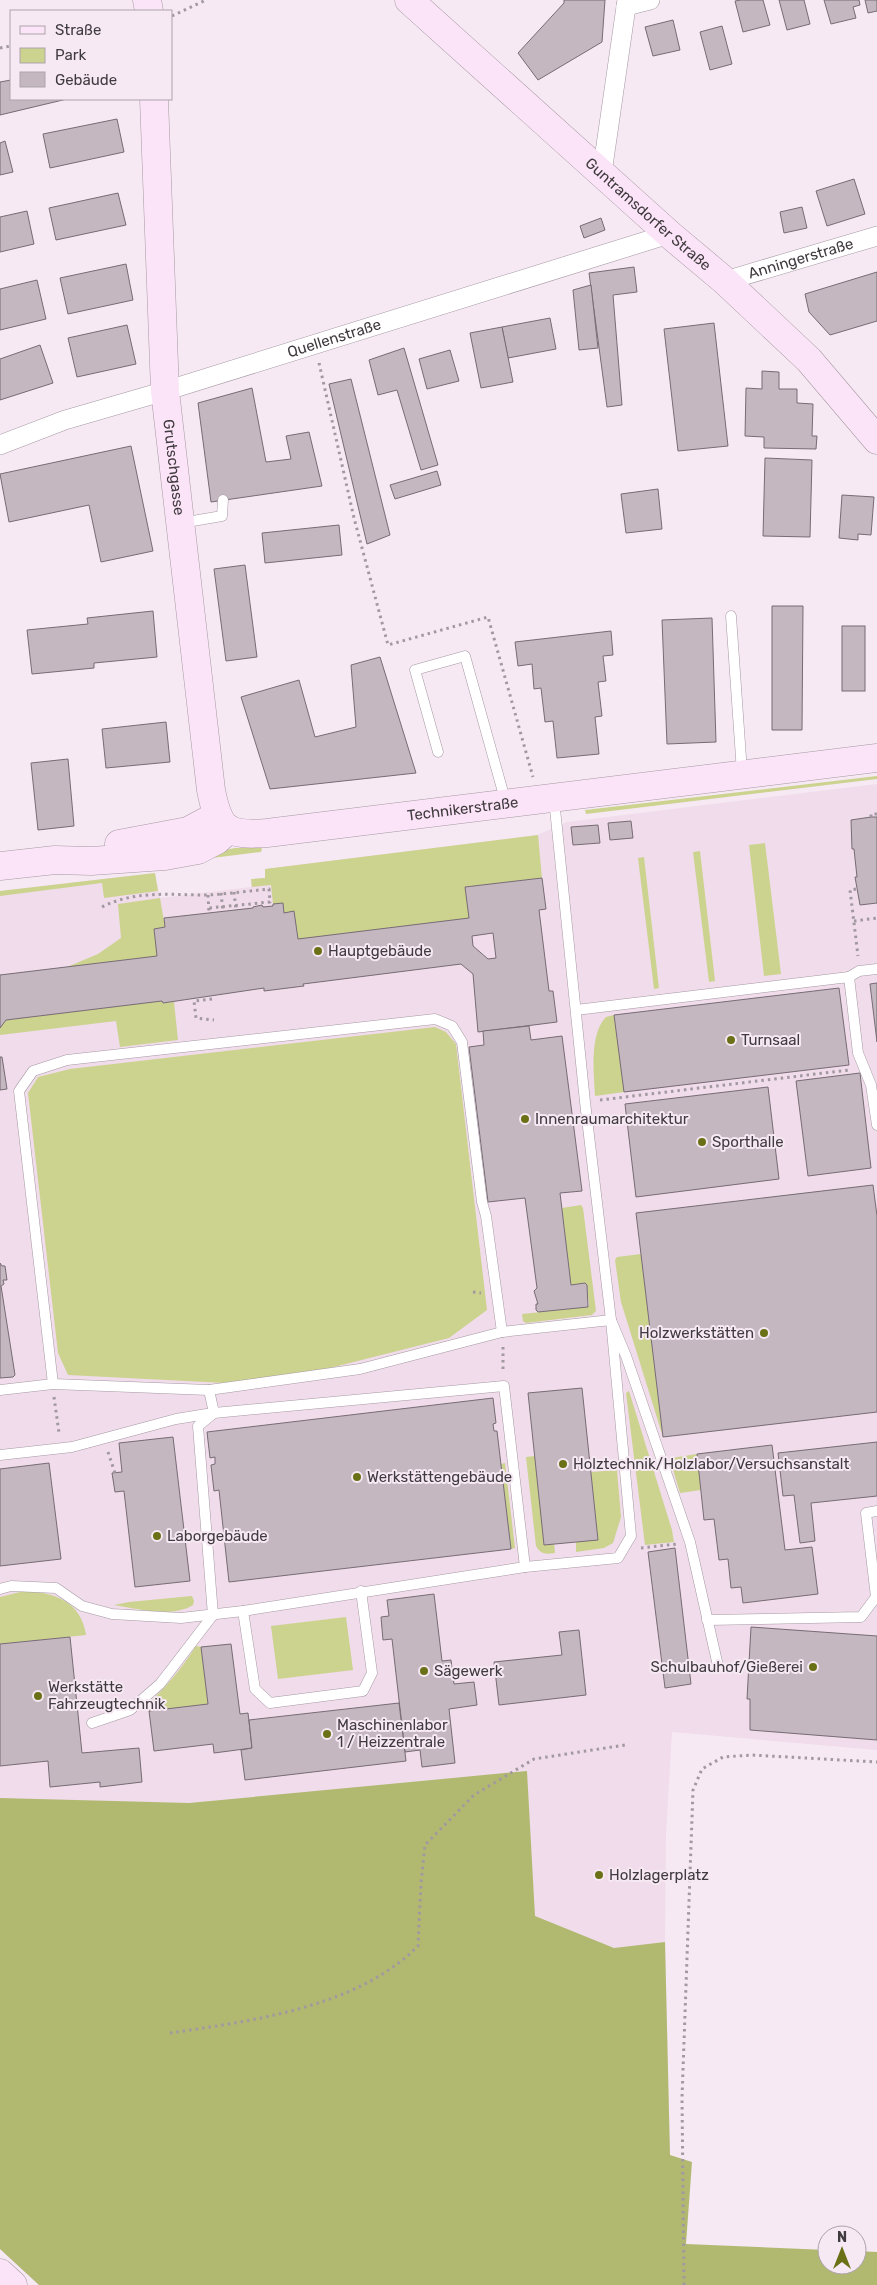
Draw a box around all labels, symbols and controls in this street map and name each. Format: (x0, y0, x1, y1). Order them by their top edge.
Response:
legend (10, 10, 172, 100)
text: Straße (55, 21, 101, 39)
text: Park (55, 46, 86, 64)
text: Gebäude (55, 71, 117, 89)
street label: Guntramsdorfer Straße (581, 154, 715, 274)
street label: Anningerstraße (746, 235, 855, 283)
street label: Quellenstraße (285, 315, 383, 361)
street label: Grutschgasse (159, 418, 188, 516)
street label: Technikerstraße (406, 793, 519, 825)
place label: Hauptgebäude (328, 942, 432, 960)
marker: Hauptgebäude (312, 945, 324, 957)
place label: Turnsaal (741, 1031, 800, 1049)
marker: Turnsaal (725, 1034, 737, 1046)
place label: Innenraumarchitektur (535, 1110, 689, 1128)
marker: Innenraumarchitektur (519, 1113, 531, 1125)
place label: Sporthalle (712, 1133, 784, 1151)
marker: Sporthalle (696, 1136, 708, 1148)
place label: Holzwerkstätten (639, 1324, 754, 1342)
marker: Holzwerkstätten (758, 1327, 770, 1339)
place label: Holztechnik/Holzlabor/Versuchsanstalt (573, 1455, 849, 1473)
marker: Holztechnik/Holzlabor/Versuchsanstalt (557, 1458, 569, 1470)
place label: Werkstättengebäude (367, 1468, 512, 1486)
marker: Werkstättengebäude (351, 1471, 363, 1483)
place label: Laborgebäude (167, 1527, 268, 1545)
marker: Laborgebäude (151, 1530, 163, 1542)
place label: Schulbauhof/Gießerei (651, 1658, 803, 1676)
marker: Schulbauhof/Gießerei (807, 1661, 819, 1673)
place label: Sägewerk (434, 1662, 503, 1680)
marker: Sägewerk (418, 1665, 430, 1677)
place label: Werkstätte Fahrzeugtechnik (48, 1678, 166, 1713)
marker: Werkstätte Fahrzeugtechnik (32, 1690, 44, 1702)
place label: Maschinenlabor 1 / Heizzentrale (337, 1716, 448, 1751)
marker: Maschinenlabor 1 / Heizzentrale (321, 1728, 333, 1740)
place label: Holzlagerplatz (609, 1866, 709, 1884)
marker: Holzlagerplatz (593, 1869, 605, 1881)
north arrow (817, 2225, 867, 2275)
text: N (837, 2229, 847, 2246)

